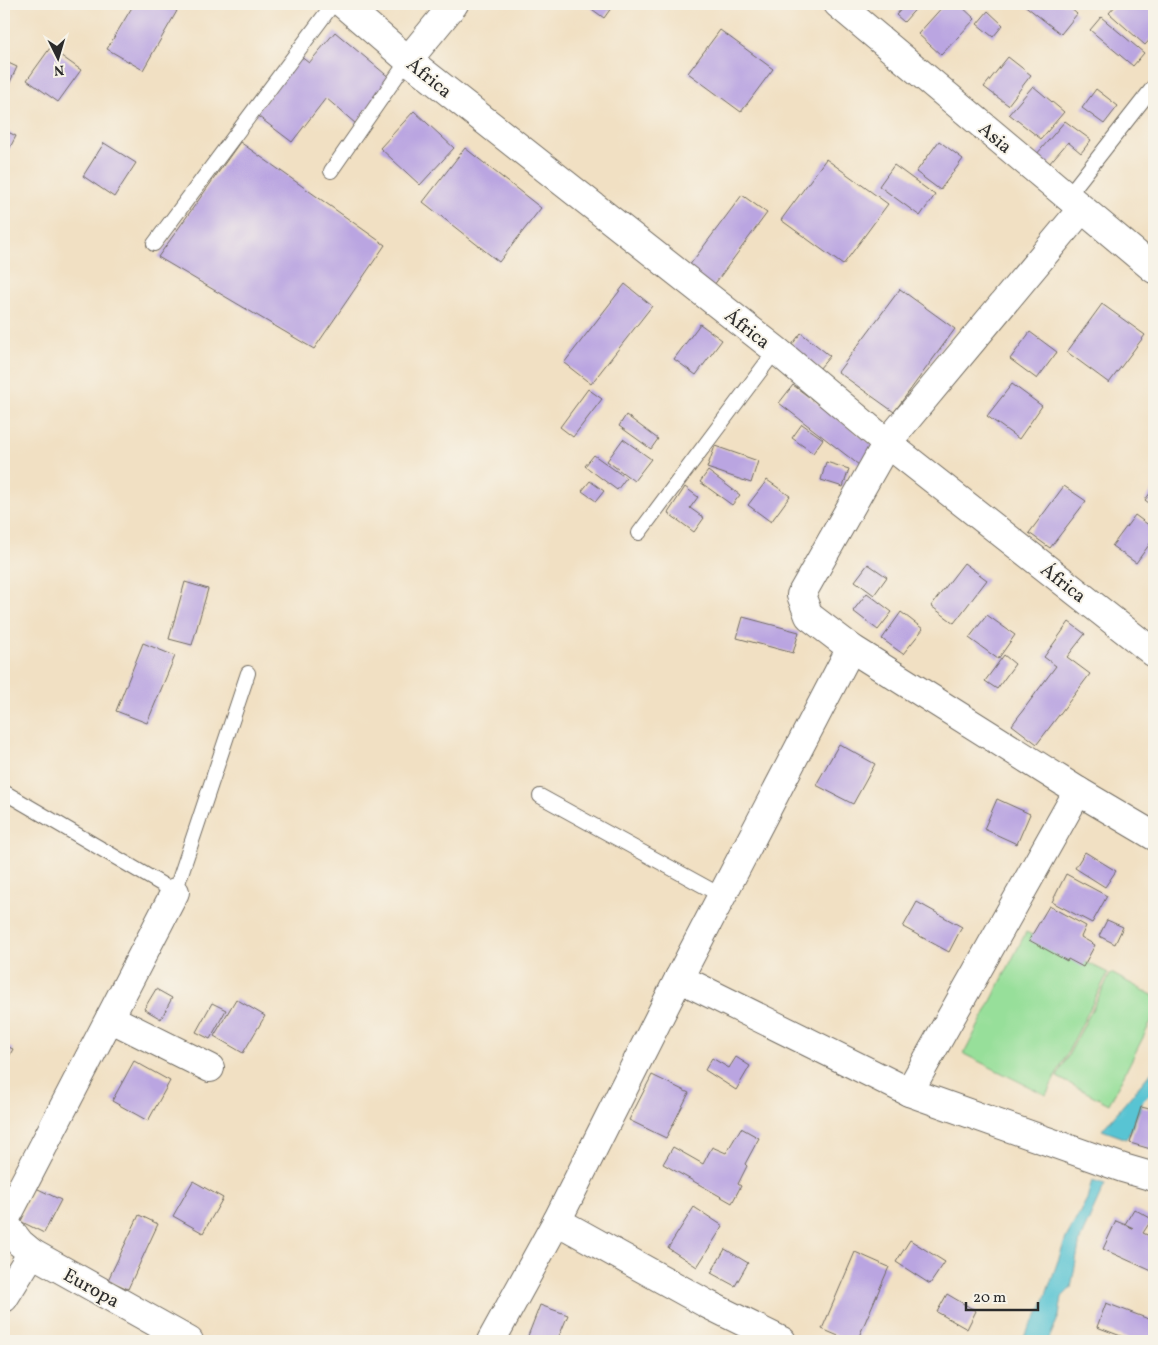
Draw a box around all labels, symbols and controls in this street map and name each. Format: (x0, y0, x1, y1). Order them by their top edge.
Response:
north arrow (32, 32, 82, 82)
street label: África (401, 52, 457, 105)
text: N (53, 60, 65, 79)
street label: Asia (972, 117, 1017, 160)
street label: África (718, 303, 775, 356)
street label: África (1034, 557, 1091, 610)
street label: Europa (58, 1263, 124, 1315)
scale bar (966, 1280, 1038, 1312)
text: 20 m (973, 1288, 1006, 1309)

